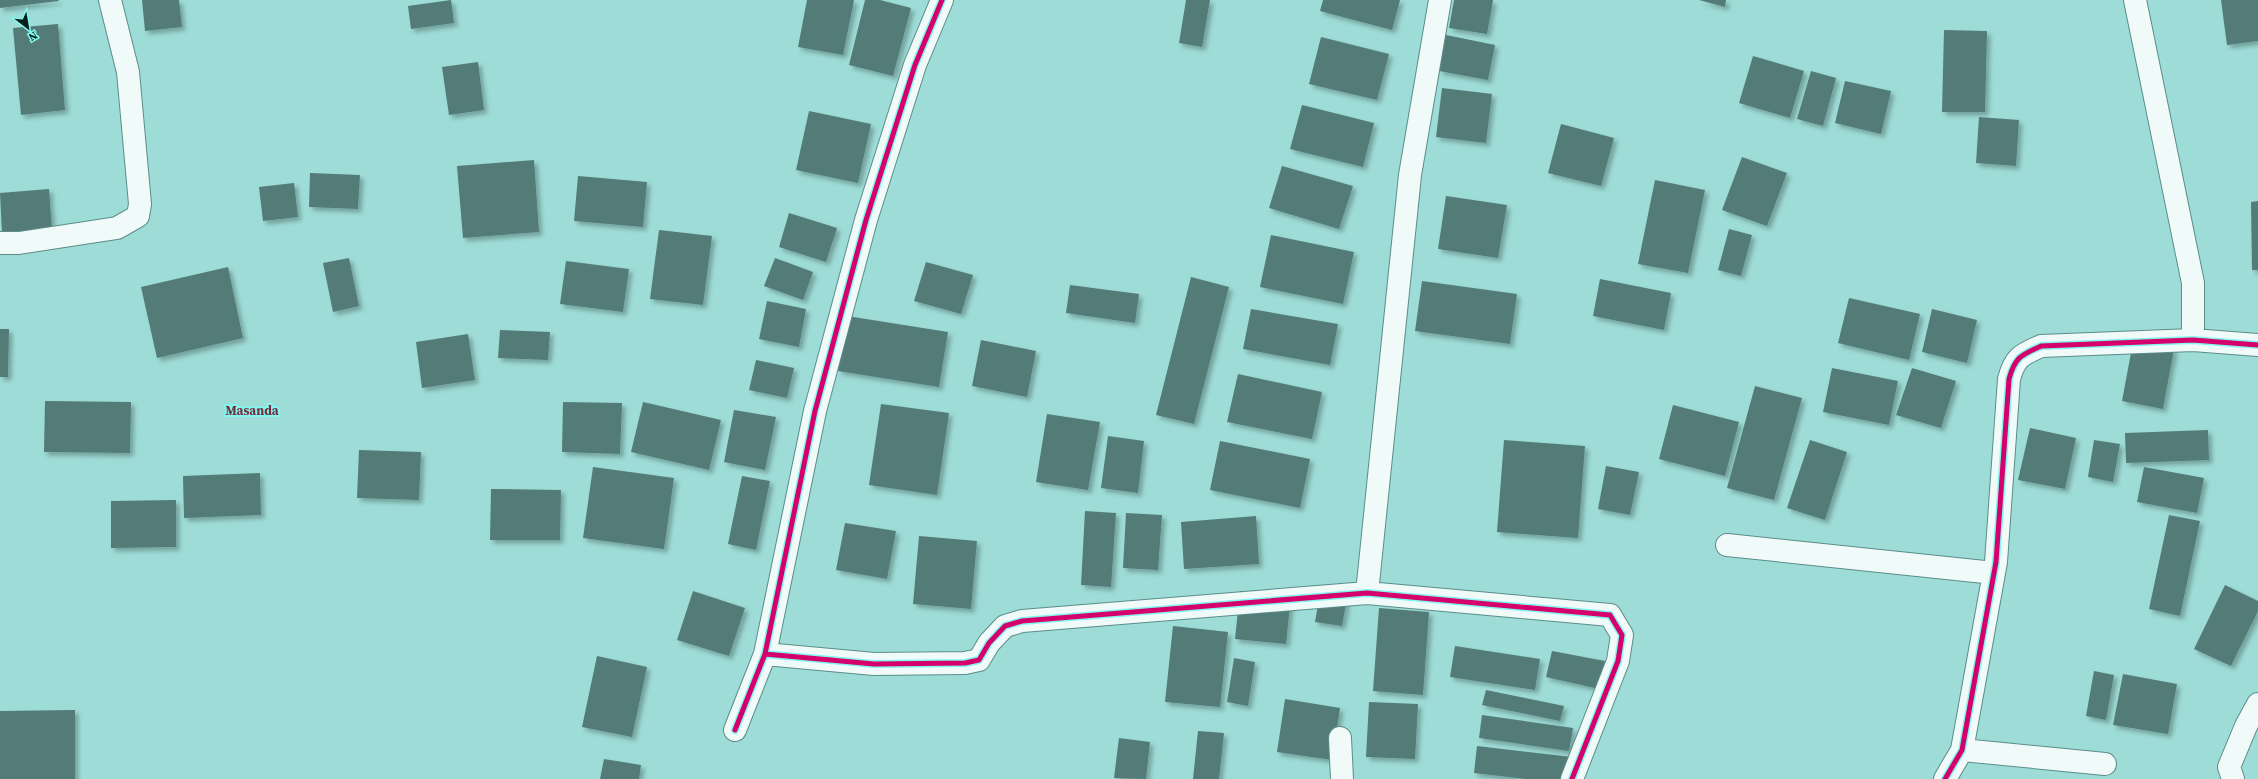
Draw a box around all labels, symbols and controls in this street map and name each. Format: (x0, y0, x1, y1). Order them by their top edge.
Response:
north arrow (8, 8, 48, 48)
text: N (26, 28, 40, 45)
district label: Masanda (225, 402, 279, 419)

